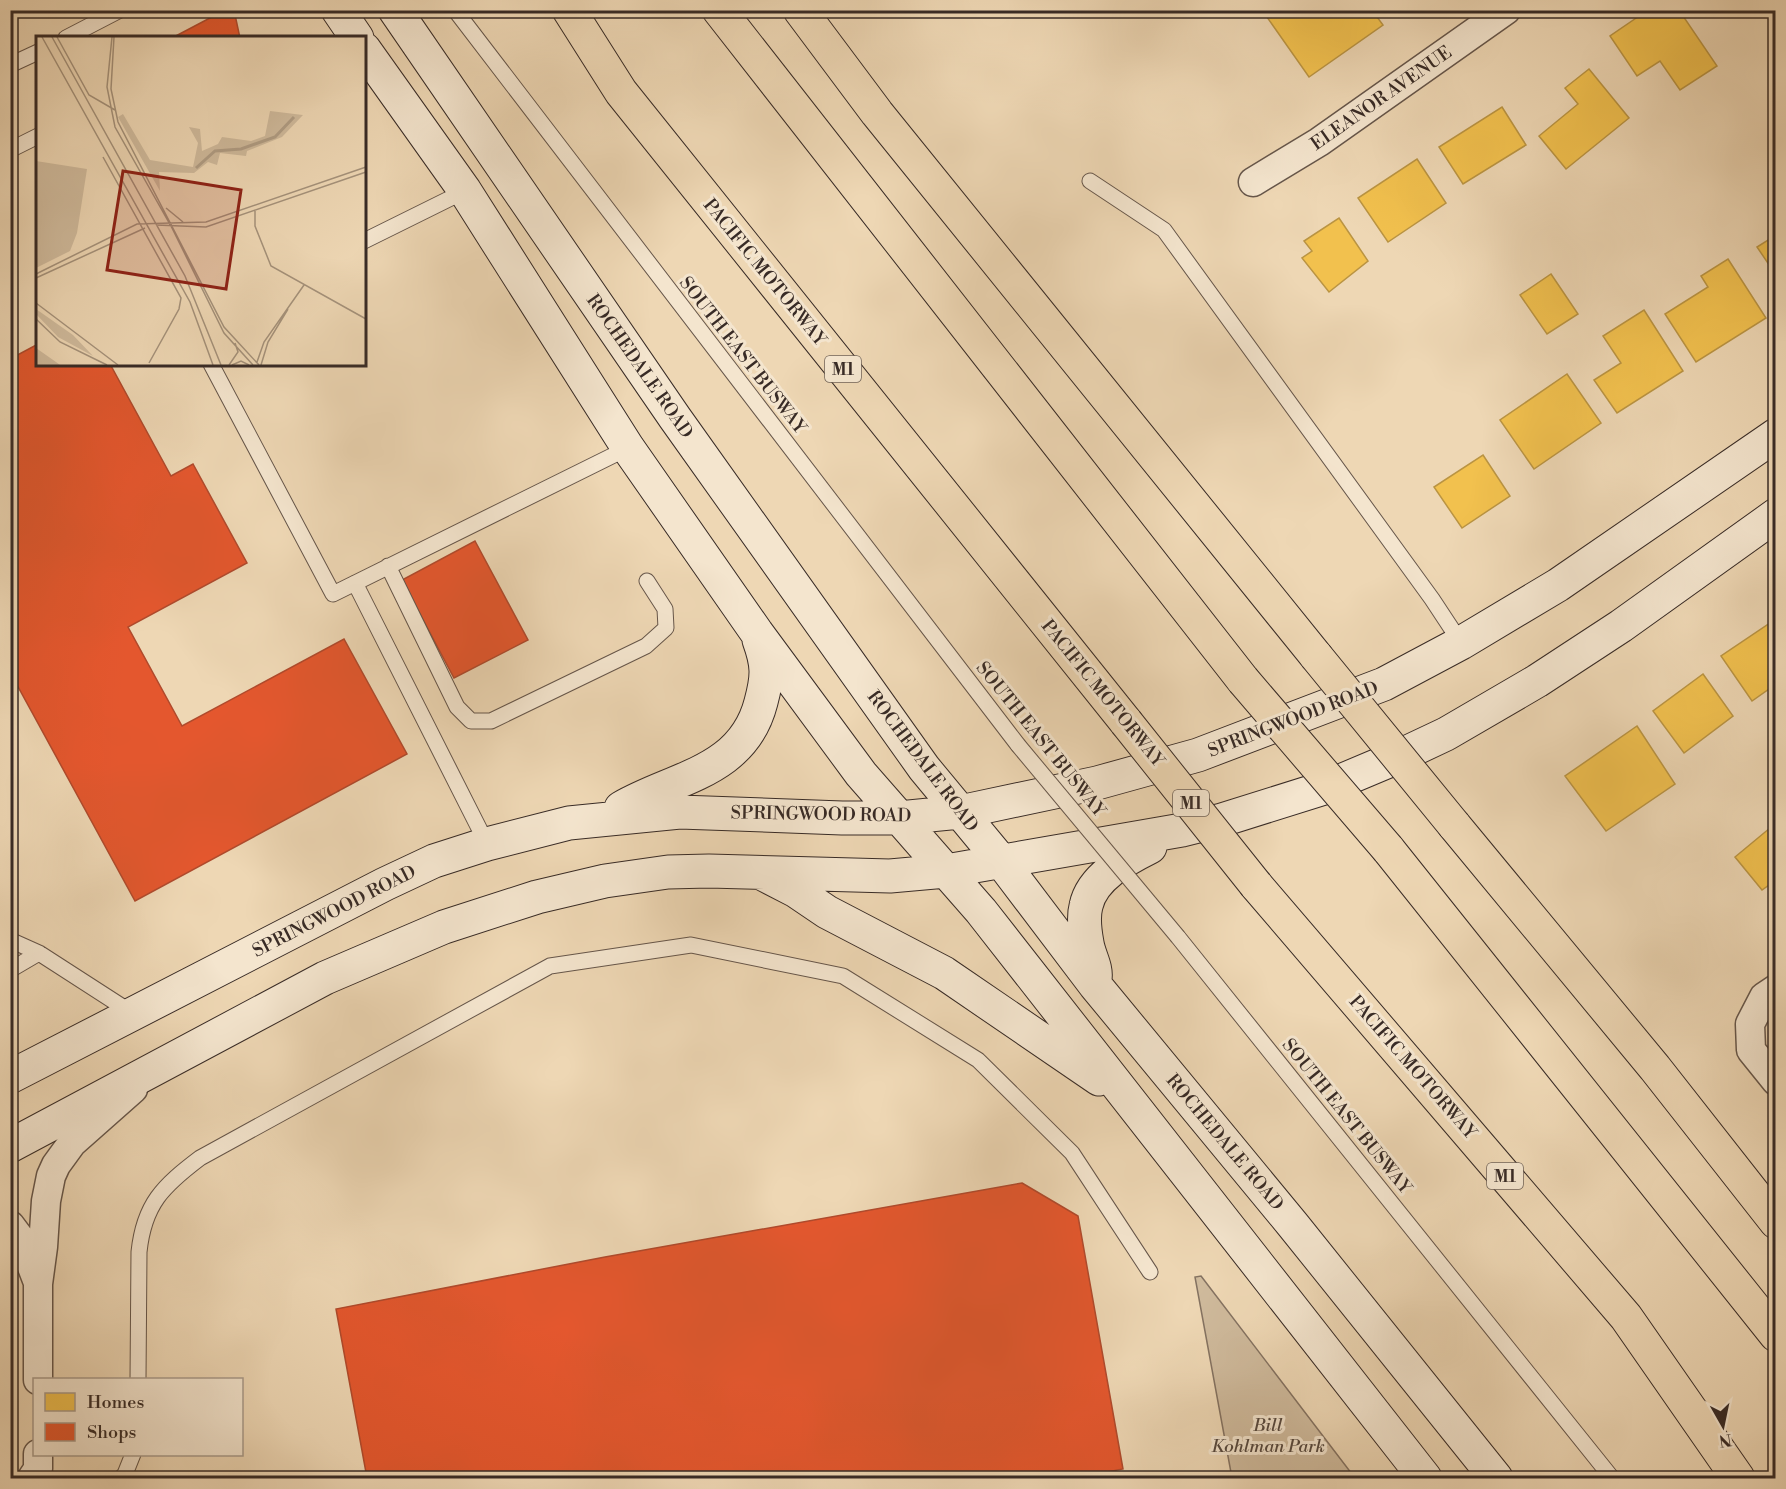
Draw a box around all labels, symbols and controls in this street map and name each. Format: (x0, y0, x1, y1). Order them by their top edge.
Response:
inset map (36, 36, 366, 366)
street label: ELEANOR AVENUE (1306, 41, 1456, 156)
street label: PACIFIC MOTORWAY (698, 194, 832, 352)
street label: SOUTH EAST BUSWAY (674, 272, 812, 439)
street label: ROCHEDALE ROAD (581, 290, 698, 443)
road number: M1 (825, 356, 861, 382)
street label: PACIFIC MOTORWAY (1036, 615, 1170, 773)
street label: SOUTH EAST BUSWAY (971, 657, 1111, 823)
street label: SPRINGWOOD ROAD (1205, 676, 1382, 763)
street label: ROCHEDALE ROAD (862, 686, 983, 837)
road number: M1 (1173, 790, 1209, 816)
street label: SPRINGWOOD ROAD (730, 801, 912, 828)
street label: SPRINGWOOD ROAD (249, 860, 420, 963)
street label: PACIFIC MOTORWAY (1344, 991, 1482, 1145)
street label: SOUTH EAST BUSWAY (1277, 1034, 1417, 1200)
street label: ROCHEDALE ROAD (1161, 1069, 1288, 1215)
road number: M1 (1487, 1163, 1523, 1189)
legend (33, 1378, 243, 1456)
text: Homes (87, 1391, 144, 1414)
north arrow (1693, 1396, 1753, 1456)
park label: Bill Kohlman Park (1211, 1414, 1325, 1458)
text: Shops (87, 1421, 137, 1444)
text: N (1717, 1429, 1733, 1451)

